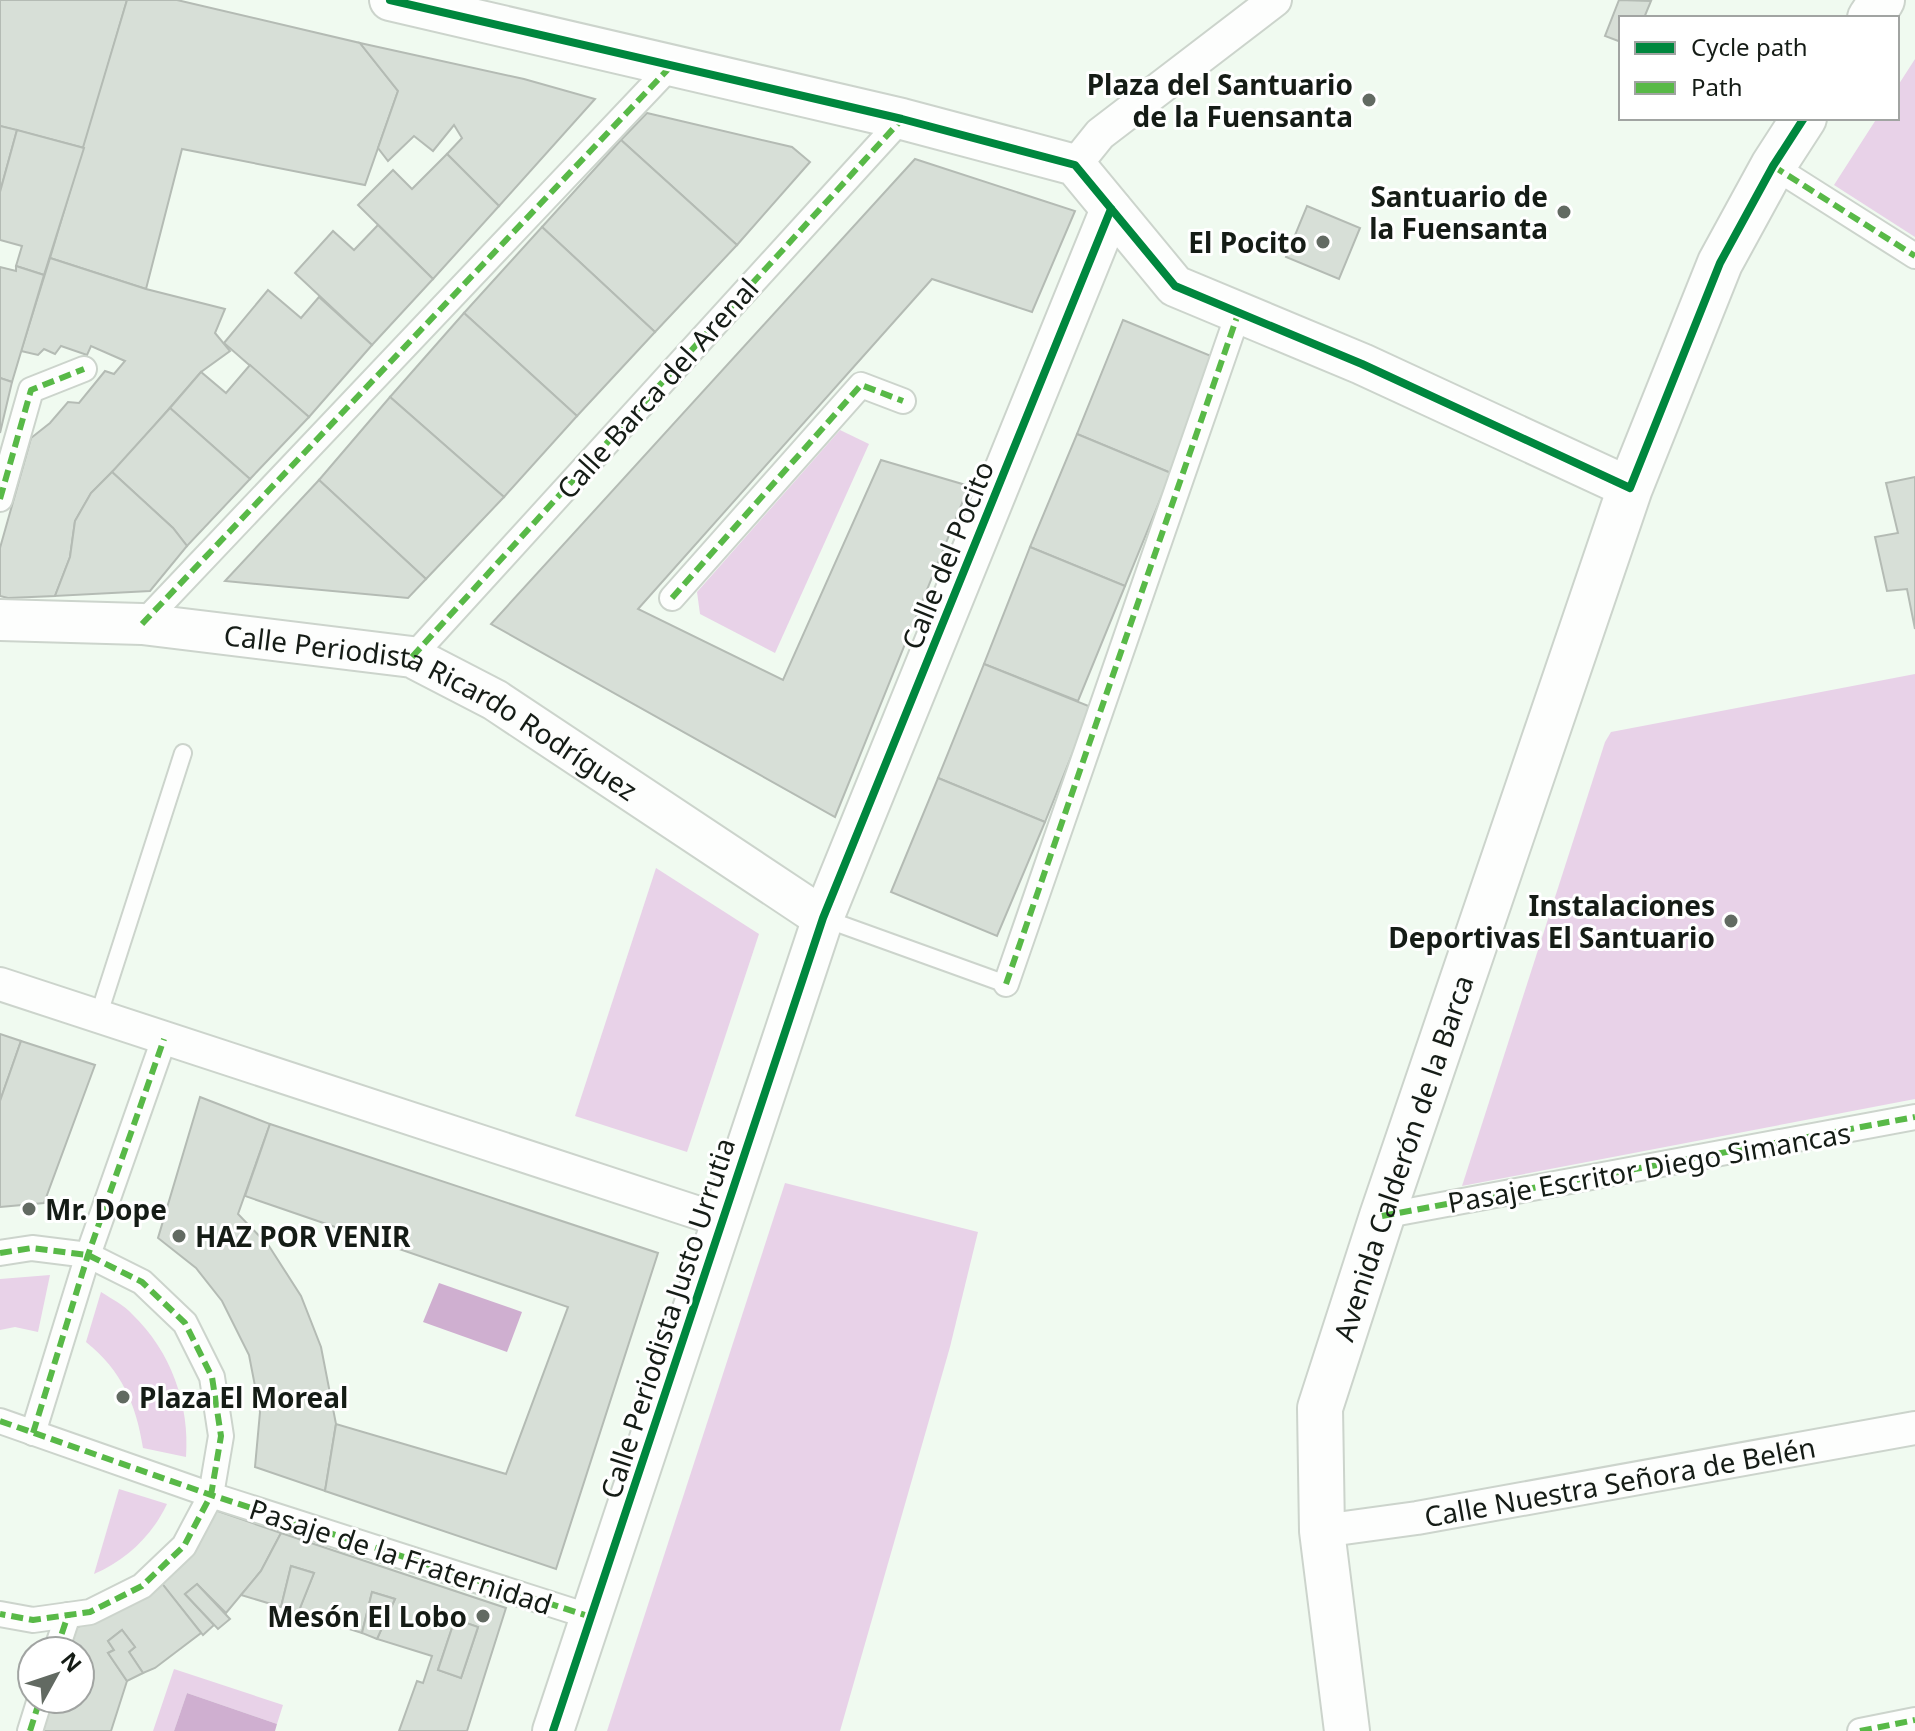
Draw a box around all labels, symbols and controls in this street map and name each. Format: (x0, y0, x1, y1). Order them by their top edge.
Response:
legend (1619, 16, 1899, 120)
text: Cycle path (1691, 30, 1808, 63)
place label: Plaza del Santuario de la Fuensanta (1087, 65, 1353, 135)
text: Path (1691, 70, 1742, 103)
marker: Plaza del Santuario de la Fuensanta (1360, 91, 1378, 109)
place label: Santuario de la Fuensanta (1369, 177, 1548, 247)
marker: Santuario de la Fuensanta (1555, 203, 1573, 221)
place label: El Pocito (1188, 223, 1307, 261)
marker: El Pocito (1314, 233, 1332, 251)
street label: Calle Barca del Arenal (548, 269, 766, 507)
street label: Calle del Pocito (892, 455, 1002, 655)
street label: Calle Periodista Ricardo Rodríguez (222, 615, 645, 809)
place label: Instalaciones Deportivas El Santuario (1388, 886, 1715, 956)
marker: Instalaciones Deportivas El Santuario (1722, 912, 1740, 930)
street label: Avenida Calderón de la Barca (1324, 970, 1482, 1346)
street label: Pasaje Escritor Diego Simancas (1445, 1113, 1853, 1221)
street label: Calle Periodista Justo Urrutia (591, 1133, 743, 1503)
place label: Mr. Dope (45, 1190, 167, 1228)
marker: Mr. Dope (20, 1200, 38, 1218)
place label: HAZ POR VENIR (195, 1217, 411, 1255)
marker: HAZ POR VENIR (170, 1227, 188, 1245)
place label: Plaza El Moreal (139, 1378, 348, 1416)
marker: Plaza El Moreal (114, 1388, 132, 1406)
street label: Calle Nuestra Señora de Belén (1421, 1427, 1819, 1535)
street label: Pasaje de la Fraternidad (245, 1489, 557, 1623)
place label: Mesón El Lobo (267, 1597, 467, 1635)
marker: Mesón El Lobo (474, 1607, 492, 1625)
north arrow (16, 1635, 96, 1715)
text: N (55, 1645, 89, 1678)

